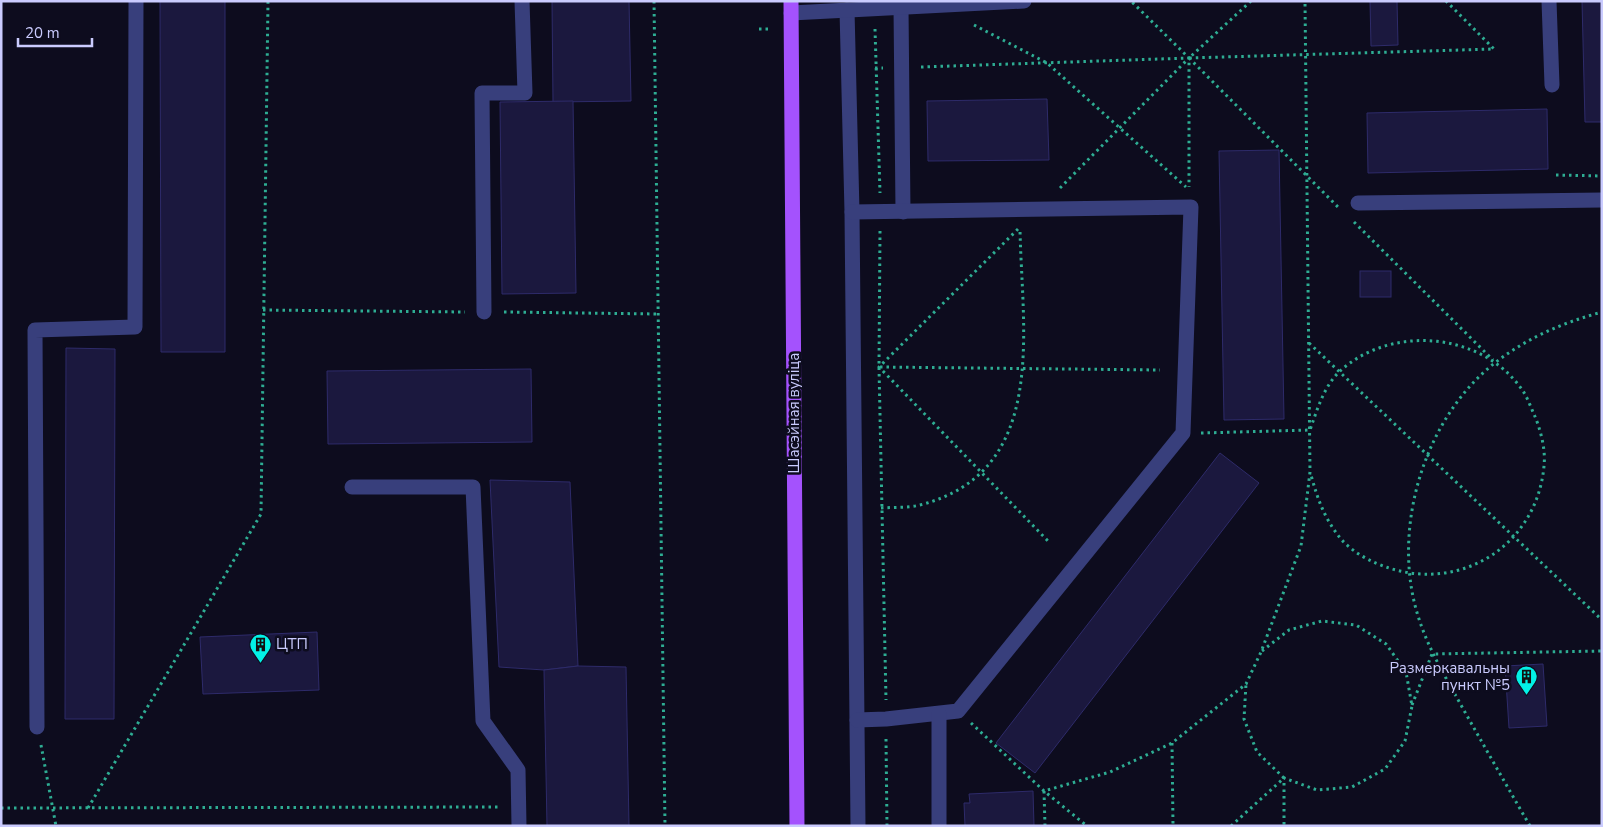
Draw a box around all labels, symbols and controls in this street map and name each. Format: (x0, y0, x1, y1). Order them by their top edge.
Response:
scale bar (18, 15, 91, 47)
text: 20 m (25, 23, 60, 43)
street label: Шасэйная вуліца (784, 353, 804, 473)
building icon: ЦТП (248, 632, 272, 663)
place label: ЦТП (276, 634, 308, 654)
place label: Размеркавальны пункт №5 (1390, 658, 1510, 695)
building icon: Размеркавальны пункт №5 (1514, 665, 1538, 696)

